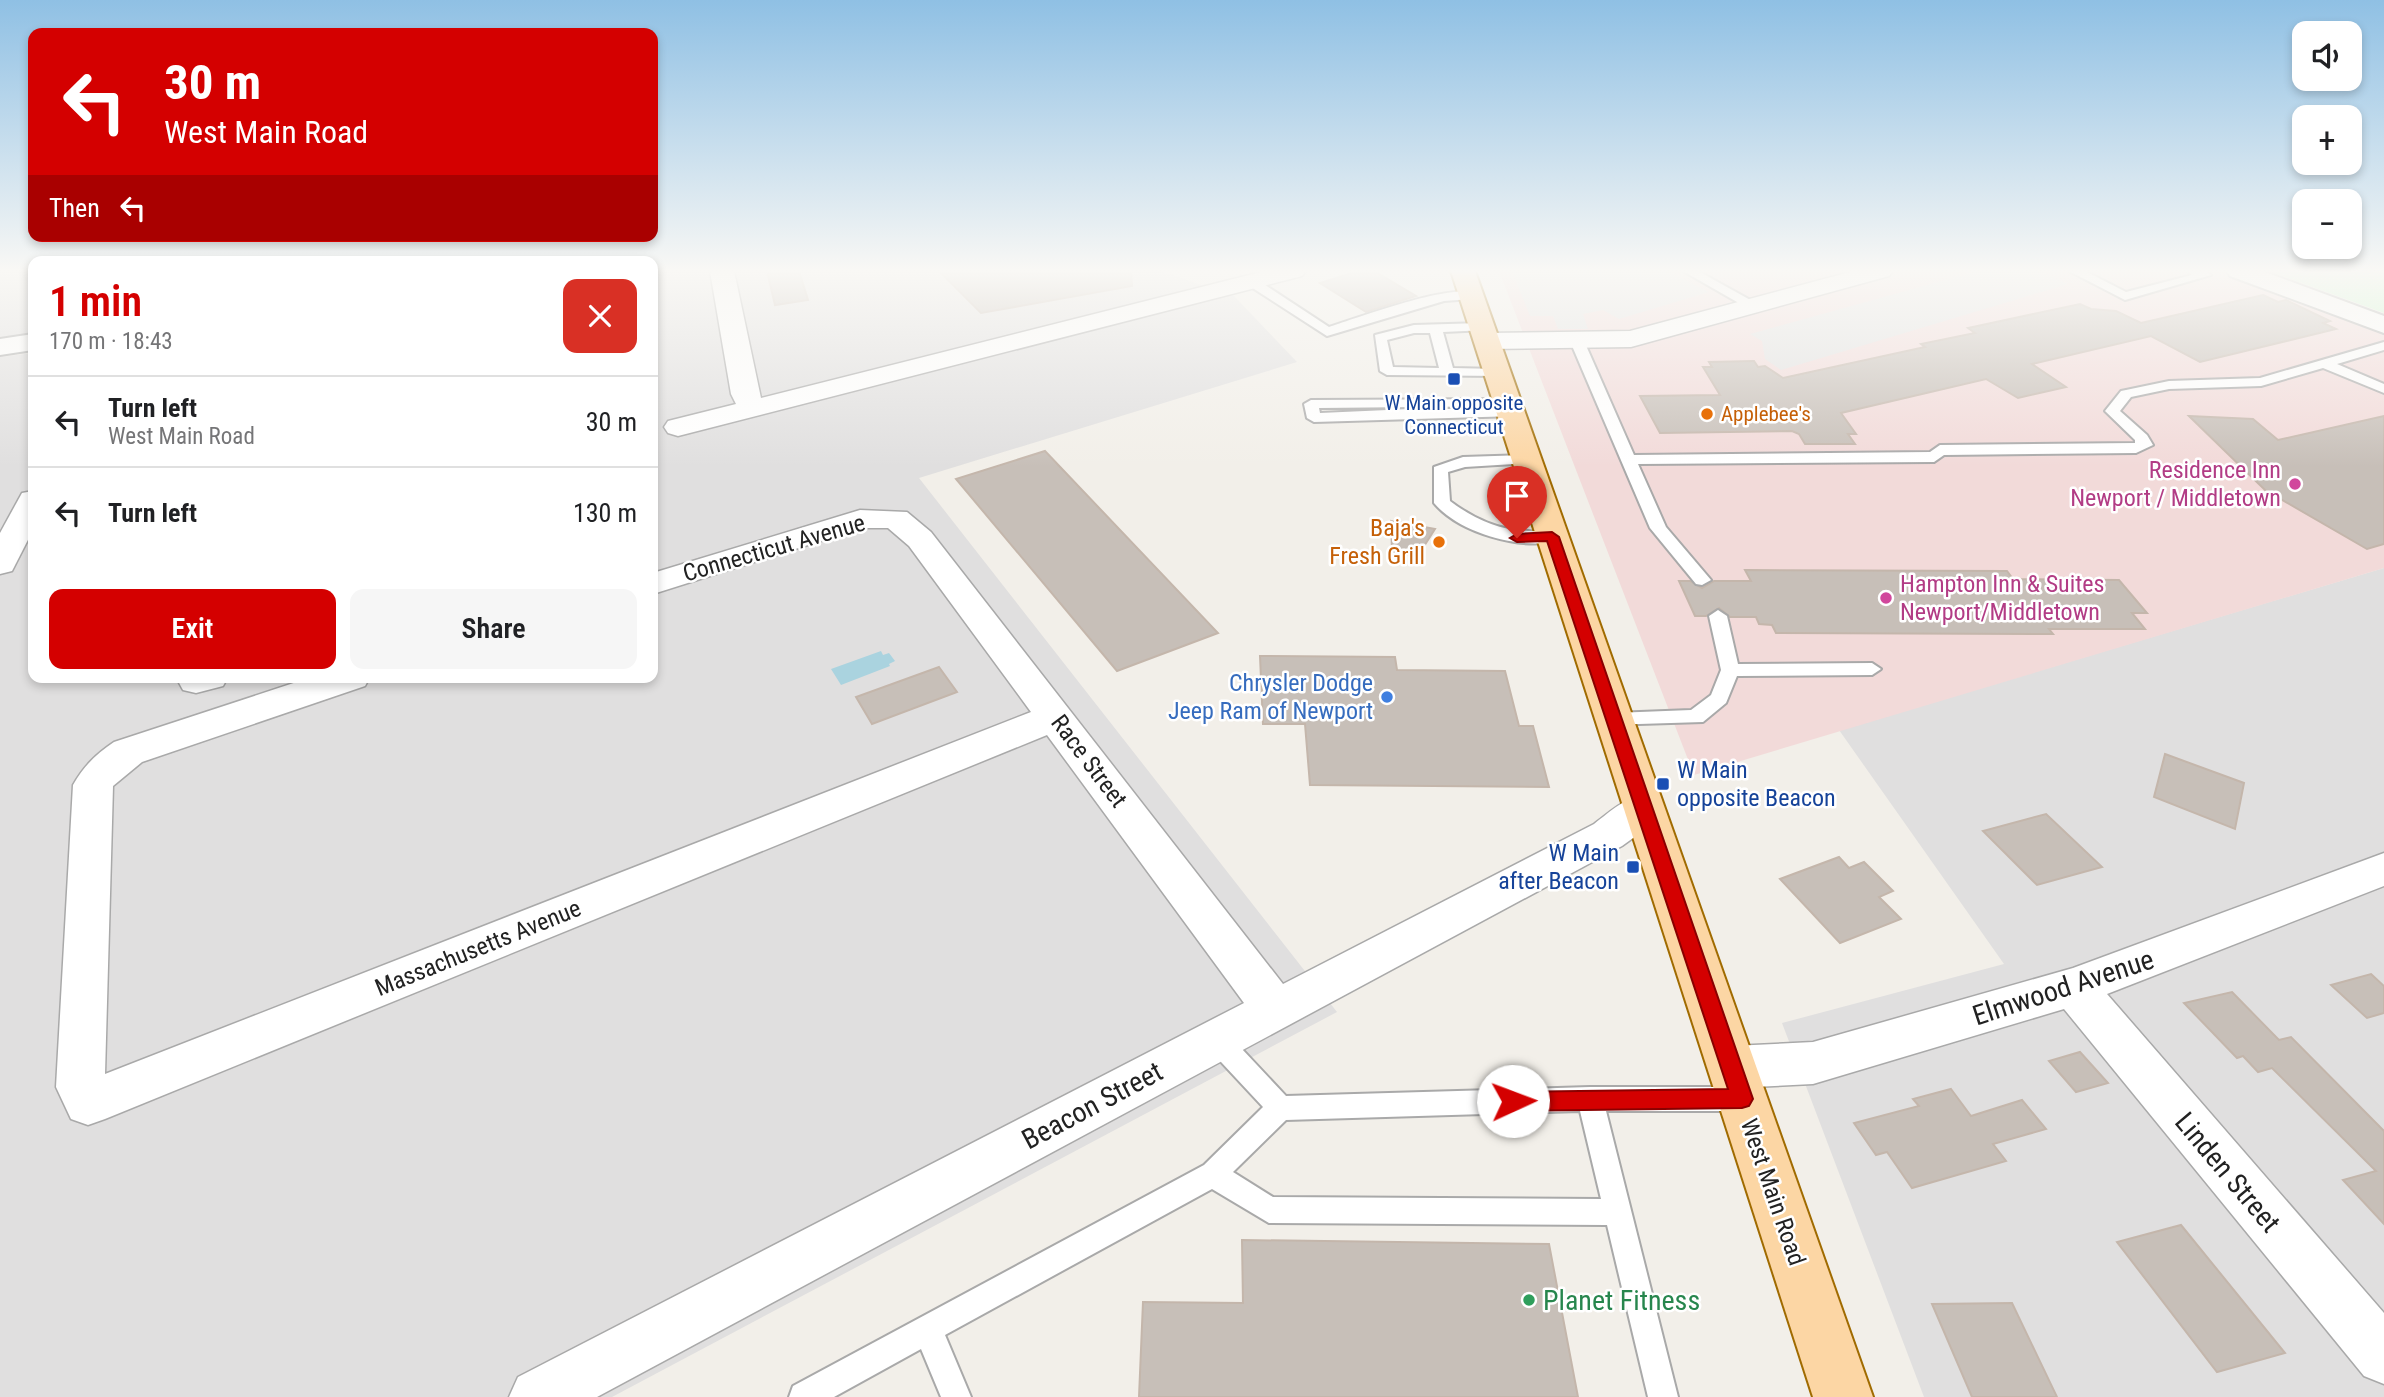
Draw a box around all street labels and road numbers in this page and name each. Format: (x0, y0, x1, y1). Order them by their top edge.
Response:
street label: Connecticut Avenue (680, 509, 868, 587)
street label: Race Street (1045, 709, 1133, 813)
street label: Massachusetts Avenue (371, 894, 585, 1002)
street label: Elmwood Avenue (1968, 943, 2158, 1032)
street label: Beacon Street (1016, 1055, 1168, 1156)
street label: Linden Street (2168, 1106, 2287, 1239)
street label: West Main Road (1735, 1115, 1811, 1269)

